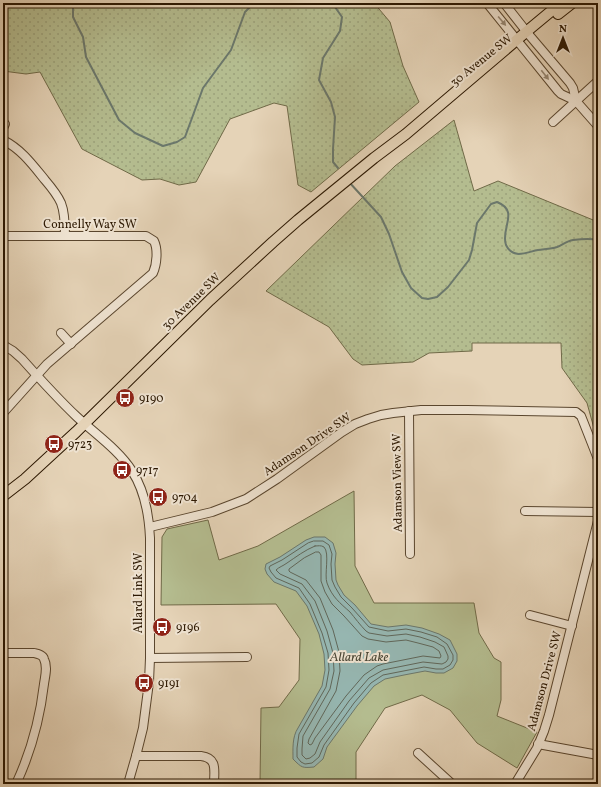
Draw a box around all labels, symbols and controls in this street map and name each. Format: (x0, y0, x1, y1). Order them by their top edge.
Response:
one-way arrow (498, 16, 507, 27)
north arrow (543, 18, 583, 58)
text: N (559, 22, 567, 37)
street label: 30 Avenue SW (447, 31, 516, 91)
one-way arrow (541, 69, 550, 80)
street label: Connelly Way SW (43, 217, 137, 233)
street label: 30 Avenue SW (159, 270, 224, 334)
bus stop icon: 9190 (114, 387, 136, 409)
place label: 9190 (139, 391, 164, 407)
street label: Adamson Drive SW (260, 409, 355, 480)
bus stop icon: 9723 (43, 433, 65, 455)
street label: Adamson View SW (389, 433, 407, 533)
place label: 9723 (68, 437, 92, 453)
bus stop icon: 9717 (111, 459, 133, 481)
place label: 9717 (136, 463, 159, 479)
bus stop icon: 9704 (147, 486, 169, 508)
place label: 9704 (172, 490, 198, 506)
street label: Allard Link SW (131, 553, 147, 633)
bus stop icon: 9196 (151, 616, 173, 638)
place label: 9196 (176, 620, 200, 636)
street label: Adamson Drive SW (524, 630, 566, 733)
water label: Allard Lake (329, 649, 388, 667)
bus stop icon: 9191 (133, 672, 155, 694)
place label: 9191 (158, 676, 180, 692)

